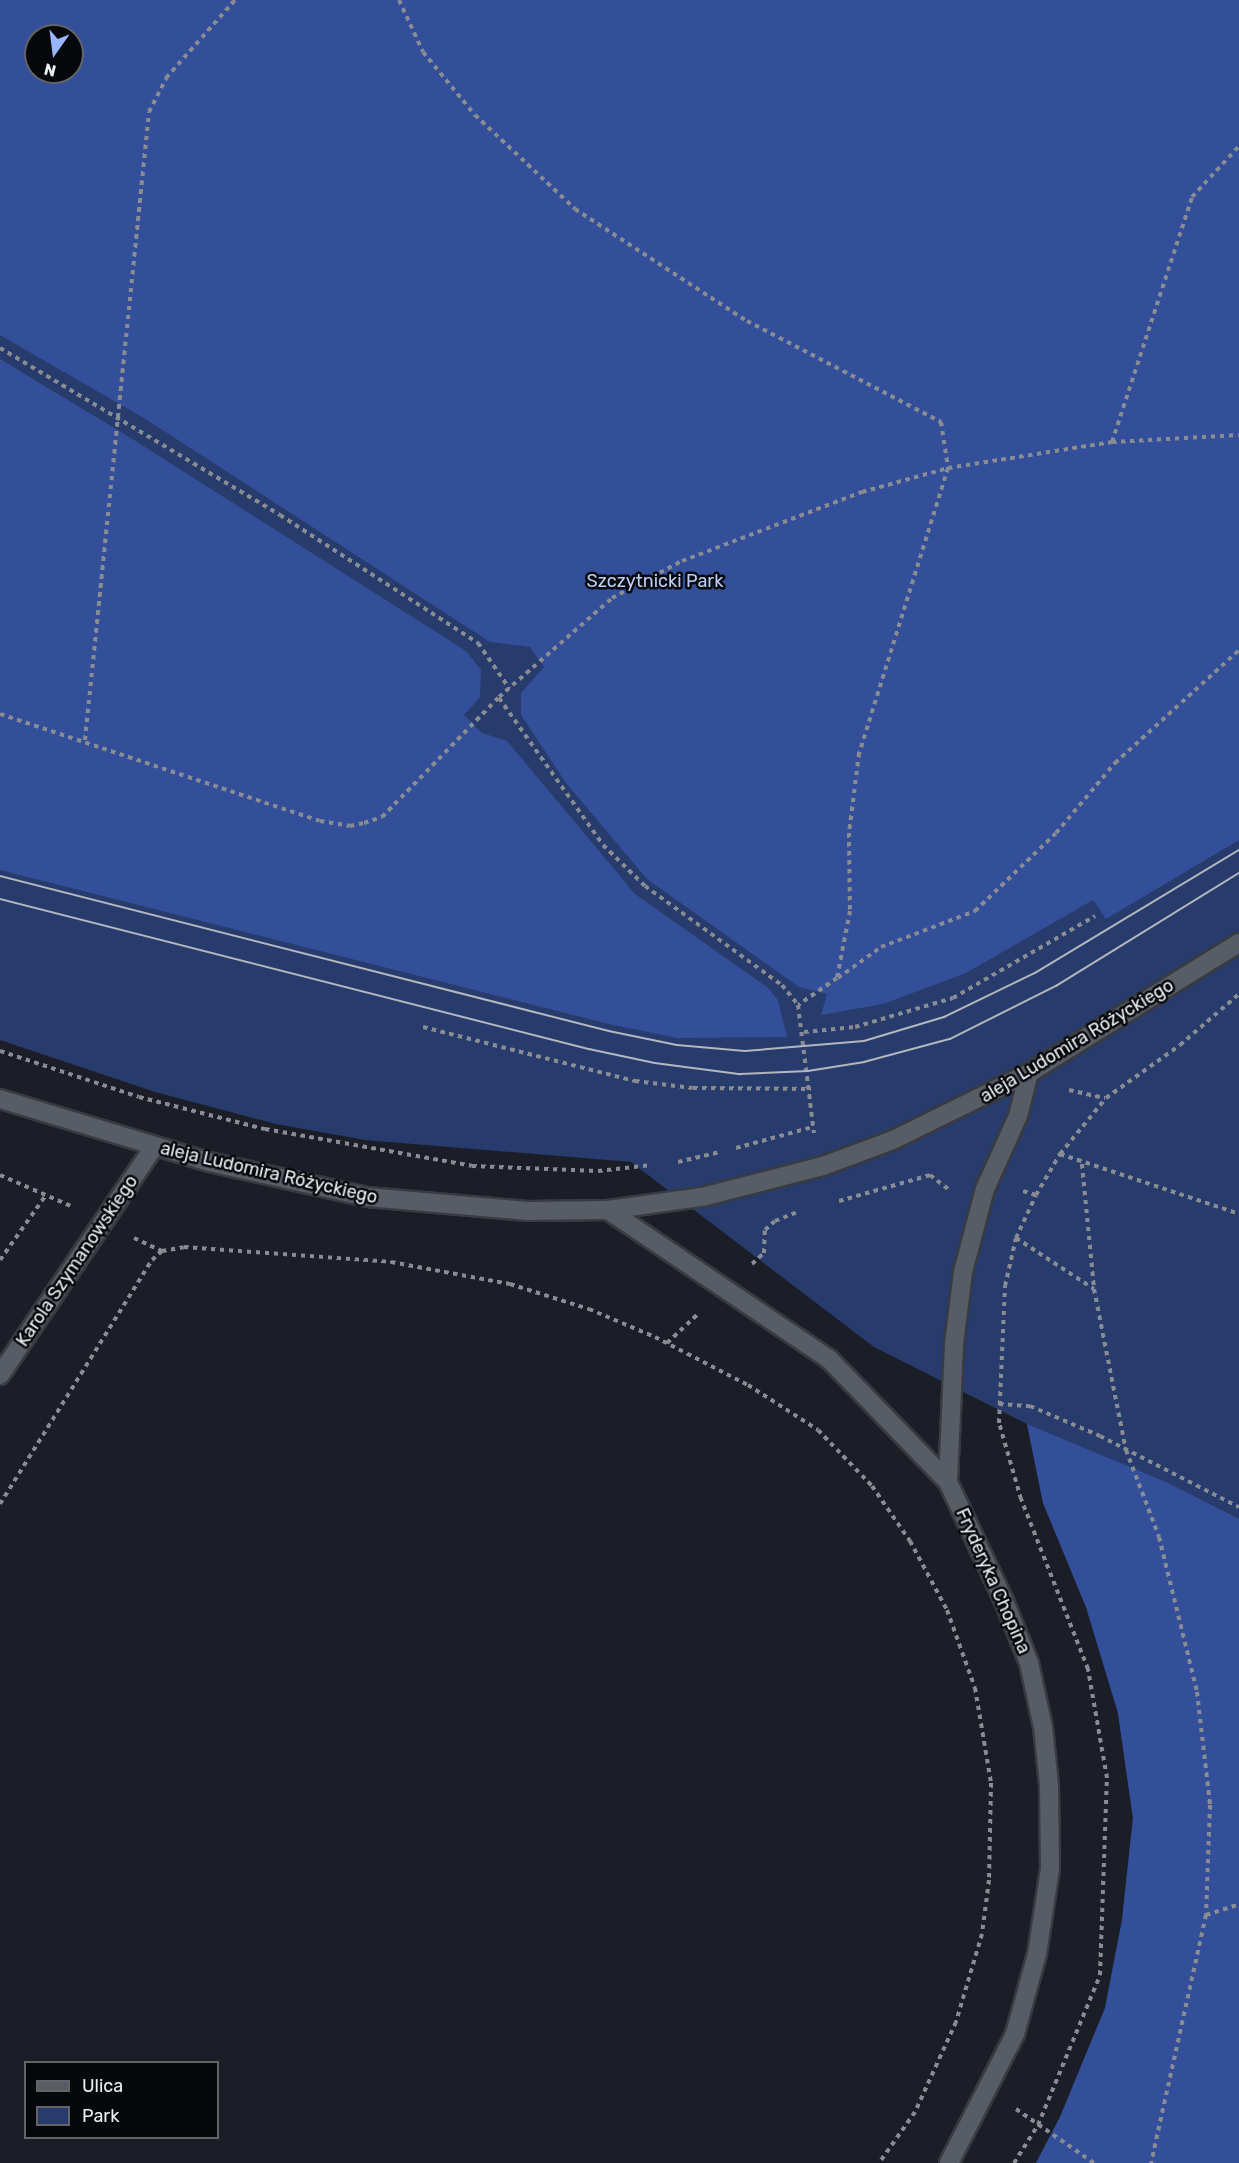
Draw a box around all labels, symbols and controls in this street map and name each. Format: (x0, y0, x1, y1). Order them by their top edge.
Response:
north arrow (24, 24, 84, 84)
text: N (42, 59, 58, 81)
park label: Szczytnicki Park (587, 570, 723, 592)
street label: aleja Ludomira Różyckiego (976, 975, 1178, 1107)
street label: aleja Ludomira Różyckiego (159, 1138, 379, 1208)
street label: Karola Szymanowskiego (12, 1171, 142, 1351)
street label: Fryderyka Chopina (951, 1505, 1035, 1657)
legend (24, 2061, 219, 2139)
text: Ulica (82, 2075, 123, 2097)
text: Park (82, 2105, 119, 2127)

